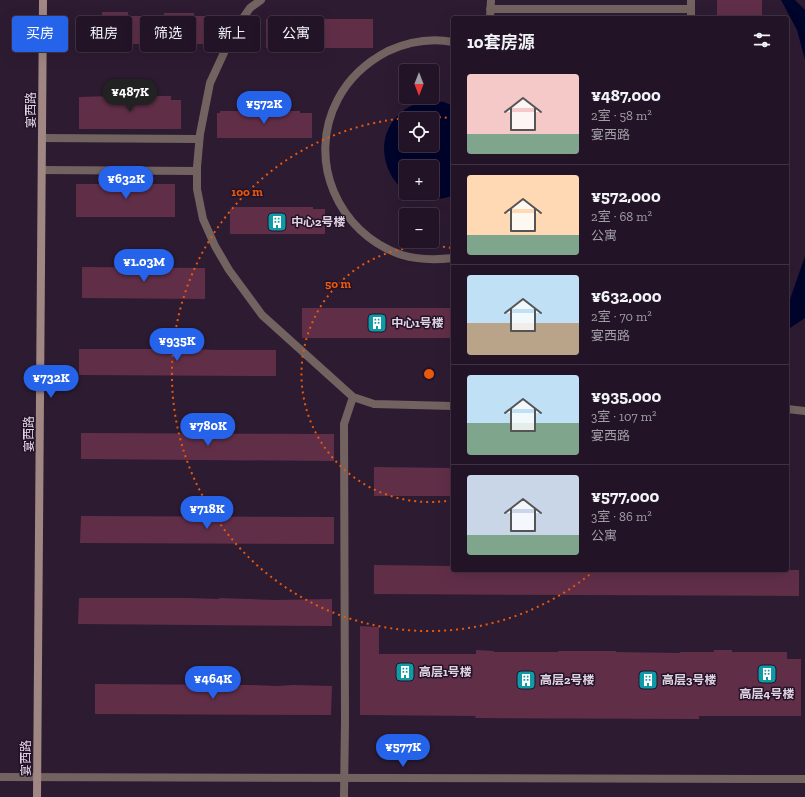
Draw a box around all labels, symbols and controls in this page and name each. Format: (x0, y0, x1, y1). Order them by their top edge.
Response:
chip: 买房 (12, 16, 68, 52)
chip: 租房 (76, 16, 132, 52)
chip: 筛选 (140, 16, 196, 52)
chip: 新上 (204, 16, 260, 52)
chip: 公寓 (268, 16, 324, 52)
icon: filters (751, 29, 773, 51)
text: 10套房源 (467, 32, 535, 52)
north arrow (399, 64, 439, 104)
map controls (399, 64, 439, 248)
pin: ¥487K (102, 79, 158, 113)
text: ¥487K (111, 84, 149, 99)
text: ¥487,000 (591, 85, 661, 105)
icon: home (499, 90, 547, 138)
pin: ¥572K (236, 91, 292, 125)
street label: 宴西路 (24, 92, 38, 128)
text: ¥572K (246, 96, 282, 111)
text: 2室 · 58 m² (591, 108, 652, 123)
button: locate (399, 112, 439, 152)
text: 宴西路 (591, 127, 630, 142)
button: + (399, 160, 439, 200)
pin: ¥632K (98, 166, 154, 200)
text: ¥632K (107, 171, 145, 186)
text: 100 m (231, 185, 263, 199)
text: ¥572,000 (591, 186, 661, 206)
icon: home (499, 191, 547, 239)
button: − (399, 208, 439, 248)
text: 2室 · 68 m² (591, 209, 652, 224)
building icon: 中心2号楼 (266, 211, 288, 233)
place label: 中心2号楼 (291, 215, 345, 229)
text: 公寓 (591, 228, 617, 243)
pin: ¥1.03M (111, 249, 177, 283)
text: ¥1.03M (123, 254, 165, 269)
text: 50 m (325, 277, 351, 291)
text: ¥632,000 (591, 286, 662, 306)
icon: home (499, 291, 547, 339)
text: 2室 · 70 m² (591, 309, 652, 324)
building icon: 中心1号楼 (366, 312, 388, 334)
place label: 中心1号楼 (391, 316, 444, 330)
pin: ¥935K (149, 328, 205, 362)
text: 宴西路 (591, 328, 630, 343)
text: ¥935K (158, 333, 196, 348)
pin: ¥732K (23, 365, 79, 399)
centre of rings (422, 367, 436, 381)
text: ¥732K (33, 370, 69, 385)
text: ¥935,000 (591, 386, 661, 406)
icon: home (499, 391, 547, 439)
text: 3室 · 107 m² (591, 409, 656, 424)
pin: ¥780K (180, 413, 236, 447)
street label: 宴西路 (22, 416, 36, 452)
text: ¥780K (189, 418, 227, 433)
text: 宴西路 (591, 428, 630, 443)
text: ¥577,000 (591, 486, 659, 506)
icon: home (499, 491, 547, 539)
pin: ¥718K (179, 496, 235, 530)
text: ¥718K (189, 501, 225, 516)
text: 3室 · 86 m² (591, 509, 652, 524)
text: 公寓 (591, 528, 617, 543)
building icon: 高层1号楼 (394, 661, 416, 683)
building icon: 高层4号楼 (756, 663, 778, 685)
place label: 高层1号楼 (419, 665, 472, 679)
pin: ¥464K (185, 666, 241, 700)
building icon: 高层2号楼 (515, 669, 537, 691)
building icon: 高层3号楼 (637, 669, 659, 691)
text: ¥464K (194, 671, 232, 686)
place label: 高层2号楼 (540, 673, 594, 687)
place label: 高层3号楼 (662, 673, 716, 687)
place label: 高层4号楼 (740, 687, 794, 701)
pin: ¥577K (375, 734, 431, 768)
text: ¥577K (385, 739, 421, 754)
street label: 宴西路 (19, 740, 33, 776)

